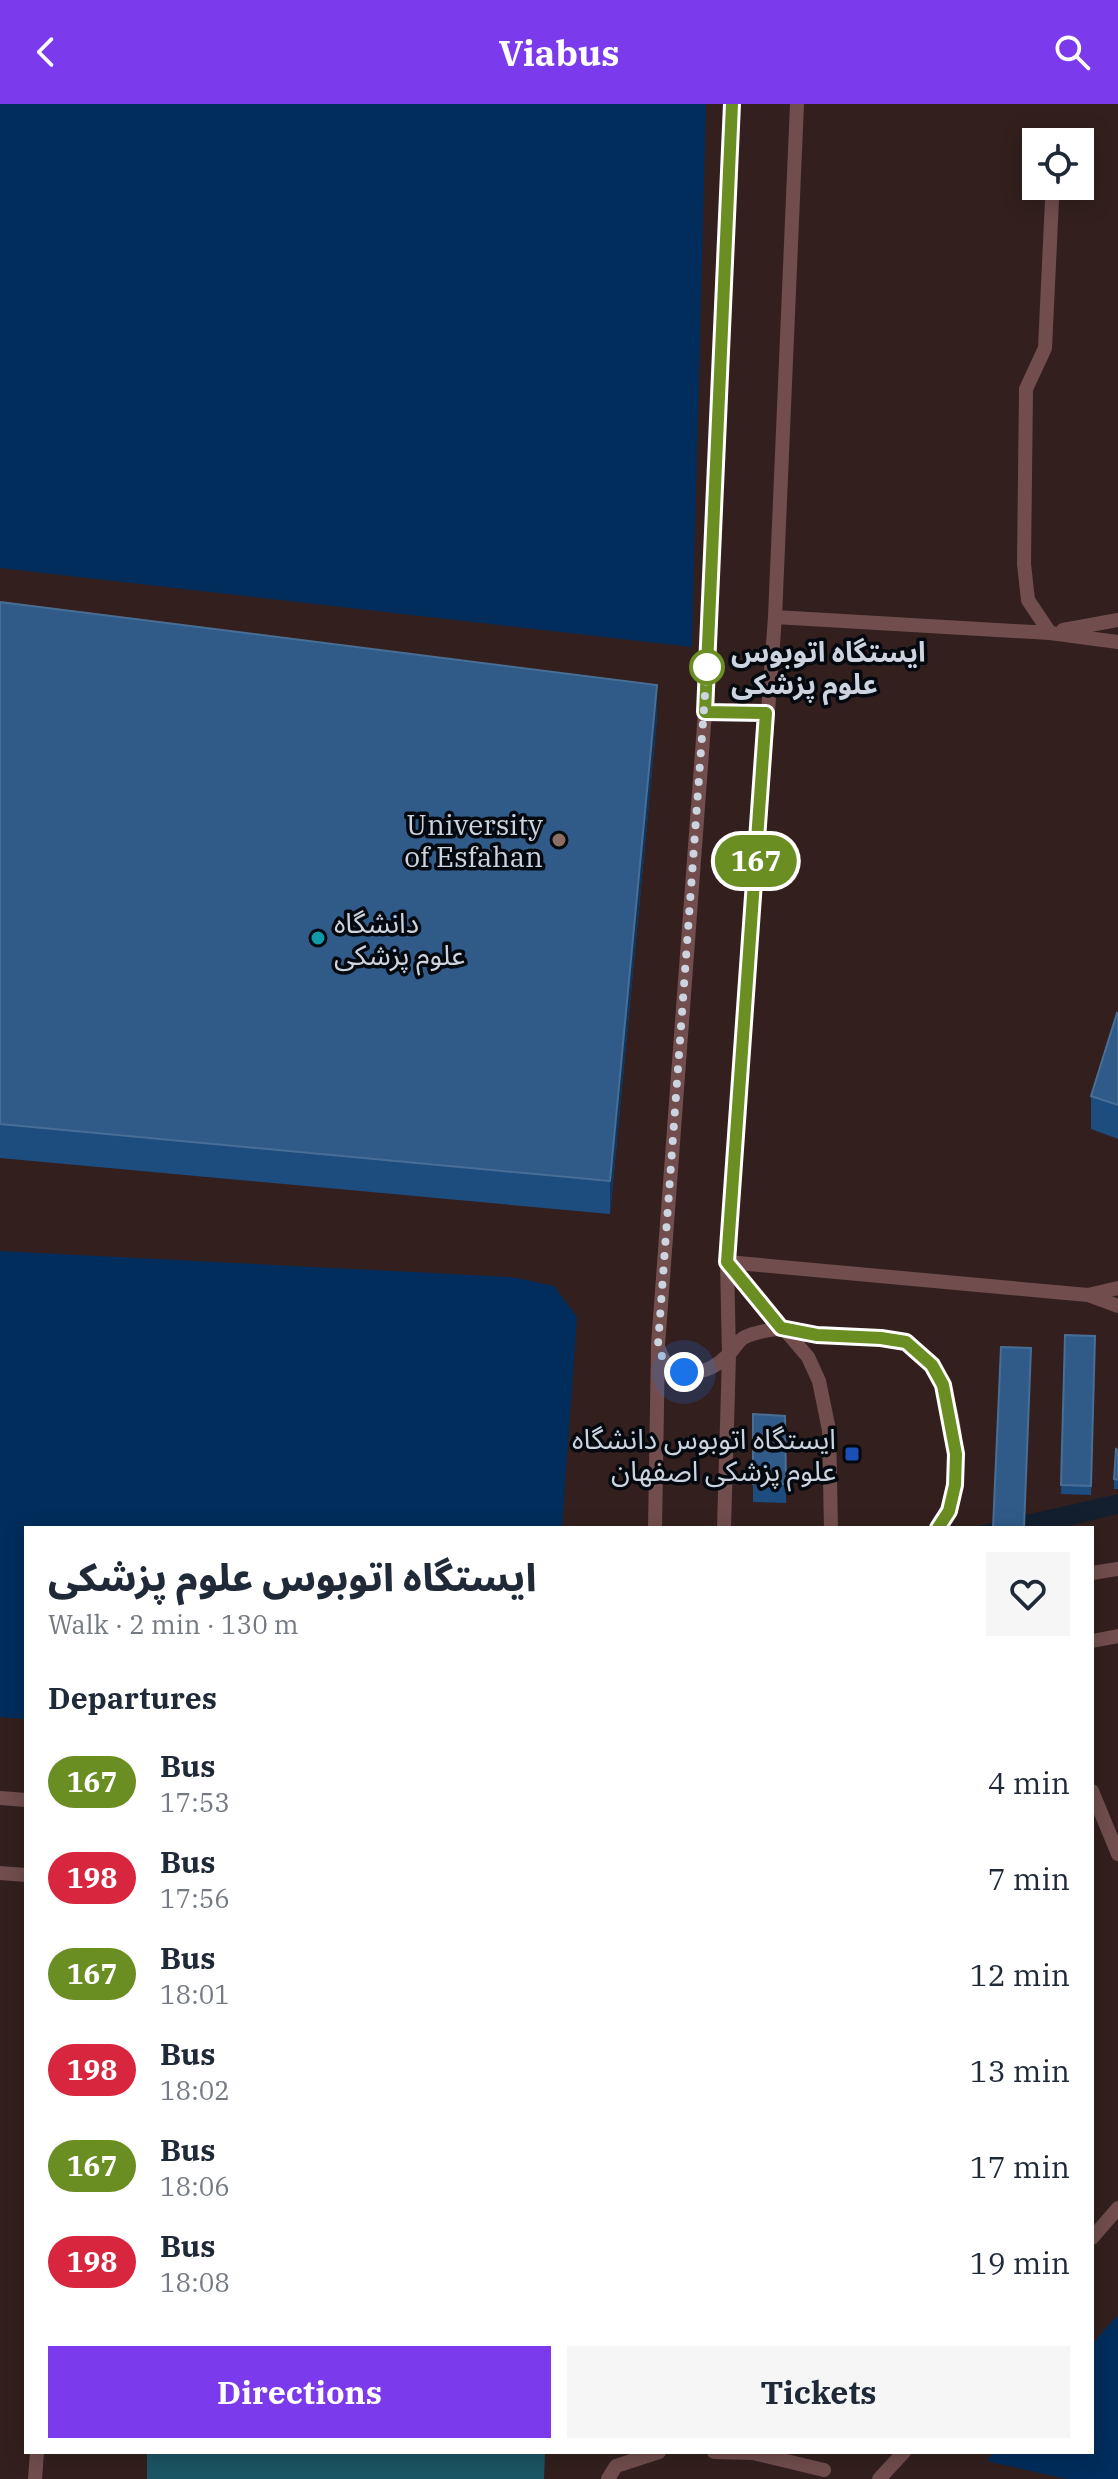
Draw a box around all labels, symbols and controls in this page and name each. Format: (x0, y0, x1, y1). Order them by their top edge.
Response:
text: Viabus (499, 29, 620, 76)
icon: back (24, 30, 68, 74)
icon: search (1050, 30, 1094, 74)
map controls (1022, 128, 1094, 200)
button: locate (1022, 128, 1094, 200)
place label: ایستگاه اتوبوس علوم پزشکی (731, 633, 926, 706)
marker: ایستگاه اتوبوس علوم پزشکی (690, 650, 724, 684)
place label: University of Esfahan (404, 806, 543, 875)
marker: University of Esfahan (550, 831, 568, 849)
line badge: 167 (710, 835, 802, 887)
text: 167 (731, 842, 781, 879)
place label: دانشگاه علوم پزشکی (334, 904, 465, 976)
marker: دانشگاه علوم پزشکی (309, 929, 327, 947)
your location (664, 1352, 704, 1392)
place label: ایستگاه اتوبوس دانشگاه علوم پزشکی اصفهان (572, 1420, 836, 1492)
marker: ایستگاه اتوبوس دانشگاه علوم پزشکی اصفهان (843, 1445, 861, 1463)
text: ایستگاه اتوبوس علوم پزشکی (48, 1552, 537, 1601)
button: heart (986, 1552, 1070, 1636)
text: Walk · 2 min · 130 m (48, 1607, 299, 1641)
text: Departures (48, 1678, 217, 1717)
text: Bus (160, 1746, 215, 1785)
text: 167 (67, 1763, 117, 1800)
text: 4 min (988, 1763, 1070, 1802)
text: 17:53 (160, 1785, 230, 1819)
text: Bus (160, 1842, 215, 1881)
text: 198 (67, 1859, 117, 1896)
text: 7 min (988, 1859, 1070, 1898)
text: 17:56 (160, 1881, 230, 1915)
text: Bus (160, 1938, 215, 1977)
text: 167 (67, 1955, 117, 1992)
text: 12 min (970, 1955, 1070, 1994)
text: 18:01 (160, 1977, 230, 2011)
text: Bus (160, 2034, 215, 2073)
text: 198 (67, 2051, 117, 2088)
text: 13 min (970, 2051, 1070, 2090)
text: 18:02 (160, 2073, 230, 2107)
text: Bus (160, 2130, 215, 2169)
text: 167 (67, 2147, 117, 2184)
text: 17 min (970, 2147, 1070, 2186)
text: 18:06 (160, 2169, 230, 2203)
text: Bus (160, 2226, 215, 2265)
text: 198 (67, 2243, 117, 2280)
text: 19 min (970, 2243, 1070, 2282)
text: 18:08 (160, 2265, 230, 2299)
button: Directions (48, 2346, 551, 2438)
button: Tickets (567, 2346, 1070, 2438)

